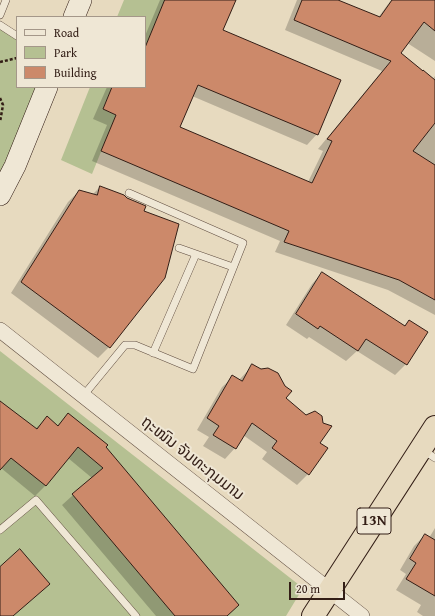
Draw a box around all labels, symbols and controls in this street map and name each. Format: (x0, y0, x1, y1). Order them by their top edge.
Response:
legend (16, 16, 146, 88)
text: Road (54, 24, 79, 41)
text: Park (54, 44, 77, 61)
text: Building (54, 64, 97, 81)
street label: ຖະໜົນ ຈັນທະກຸມມານ (137, 413, 247, 505)
road number: 13N (357, 508, 391, 534)
scale bar (291, 574, 347, 600)
text: 20 m (296, 580, 320, 597)

